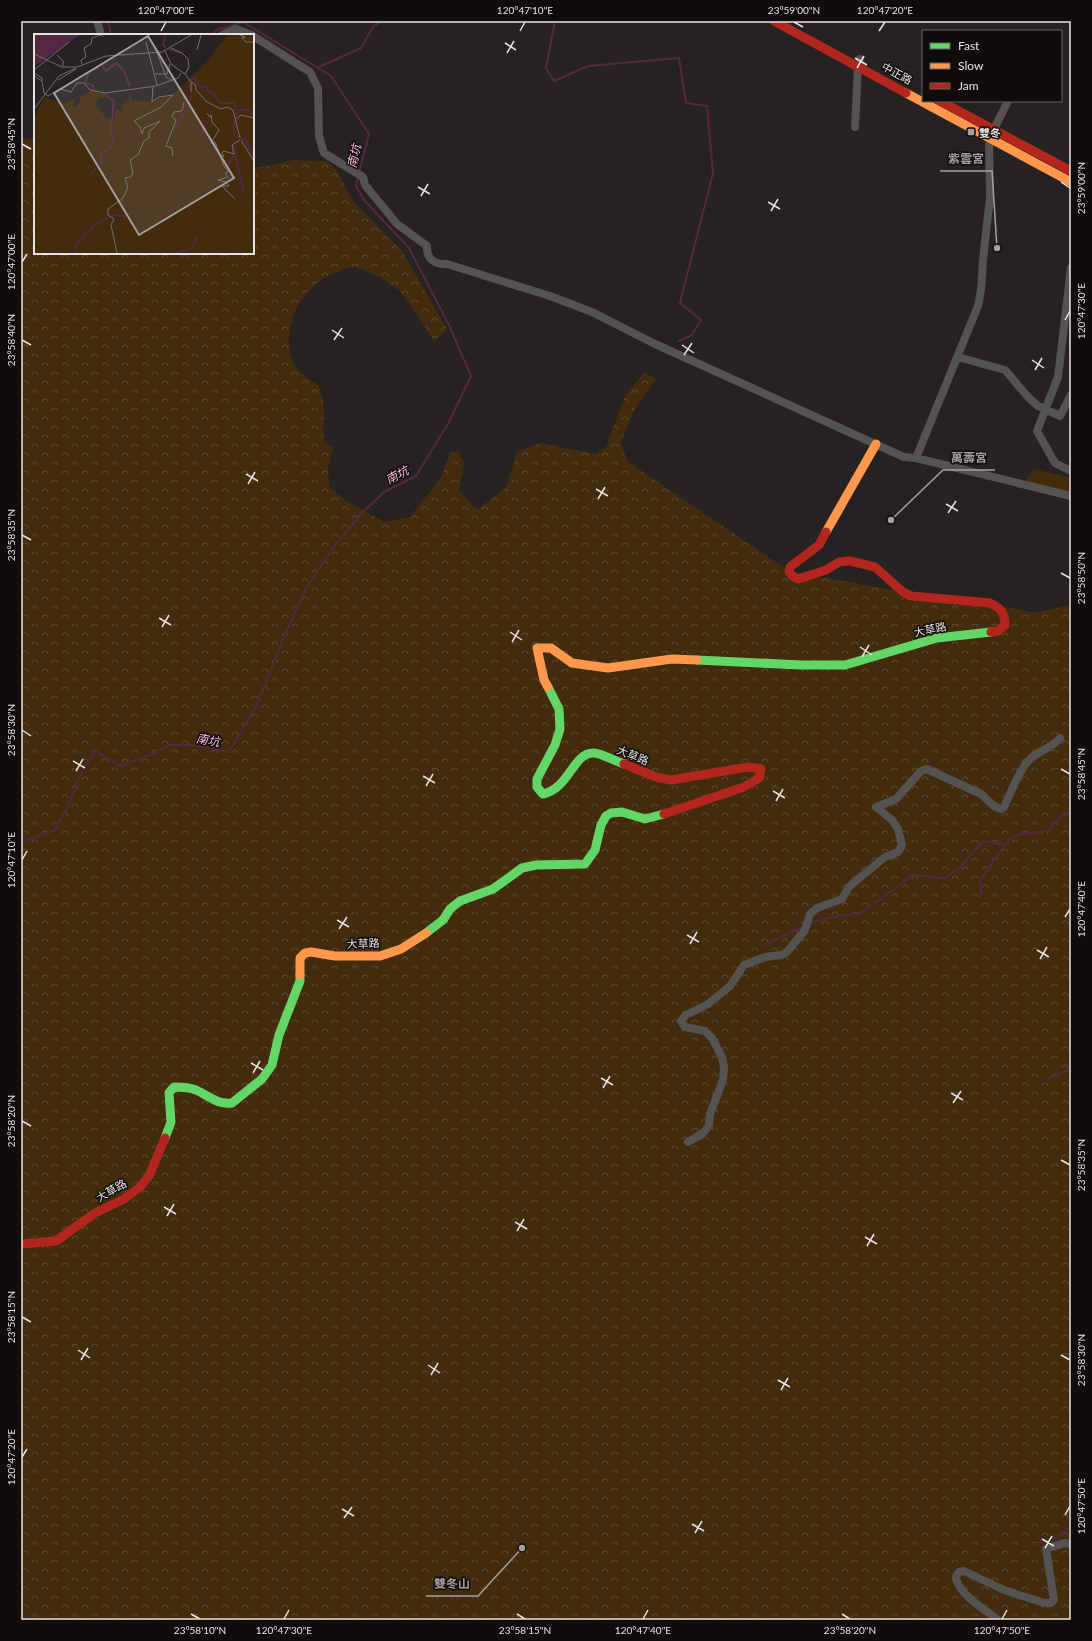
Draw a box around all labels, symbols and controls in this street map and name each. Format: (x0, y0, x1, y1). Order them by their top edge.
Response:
text: 120°47'00"E (138, 4, 194, 16)
text: 120°47'10"E (497, 4, 553, 16)
text: 23°59'00"N (768, 4, 820, 16)
text: 120°47'20"E (857, 4, 913, 16)
legend (922, 30, 1062, 102)
inset map (34, 34, 254, 254)
text: Fast (958, 38, 980, 53)
text: Slow (958, 58, 984, 73)
street label: 中正路 (879, 59, 915, 87)
text: Jam (958, 78, 979, 93)
text: 23°58'45"N (5, 118, 17, 170)
place label: 雙冬 (979, 126, 1001, 139)
marker: 雙冬 (966, 127, 976, 137)
water label: 南坑 (344, 141, 365, 169)
callout: 紫雲宮 (940, 147, 992, 171)
text: 紫雲宮 (948, 151, 984, 166)
text: 23°59'00"N (1075, 162, 1087, 214)
text: 120°47'00"E (5, 234, 17, 290)
text: 120°47'30"E (1075, 283, 1087, 339)
text: 23°58'40"N (5, 314, 17, 366)
callout: 萬壽宮 (943, 446, 995, 470)
text: 萬壽宮 (951, 450, 987, 465)
water label: 南坑 (383, 462, 413, 487)
text: 23°58'35"N (5, 509, 17, 561)
text: 23°58'50"N (1075, 552, 1087, 604)
street label: 大草路 (913, 619, 947, 639)
text: 23°58'30"N (5, 704, 17, 756)
water label: 南坑 (195, 731, 223, 750)
street label: 大草路 (615, 743, 651, 767)
text: 23°58'45"N (1075, 748, 1087, 800)
text: 120°47'10"E (5, 832, 17, 888)
text: 120°47'40"E (1075, 881, 1087, 937)
street label: 大草路 (346, 936, 380, 950)
text: 23°58'20"N (5, 1095, 17, 1147)
text: 23°58'35"N (1075, 1139, 1087, 1191)
street label: 大草路 (93, 1176, 129, 1204)
text: 23°58'15"N (5, 1291, 17, 1343)
text: 23°58'30"N (1075, 1334, 1087, 1386)
text: 120°47'20"E (5, 1429, 17, 1485)
text: 120°47'50"E (1075, 1478, 1087, 1534)
callout: 雙冬山 (426, 1572, 478, 1596)
text: 雙冬山 (434, 1576, 470, 1591)
text: 23°58'10"N (174, 1624, 226, 1636)
text: 120°47'30"E (256, 1624, 312, 1636)
text: 23°58'15"N (499, 1624, 551, 1636)
text: 120°47'40"E (615, 1624, 671, 1636)
text: 23°58'20"N (824, 1624, 876, 1636)
text: 120°47'50"E (974, 1624, 1030, 1636)

